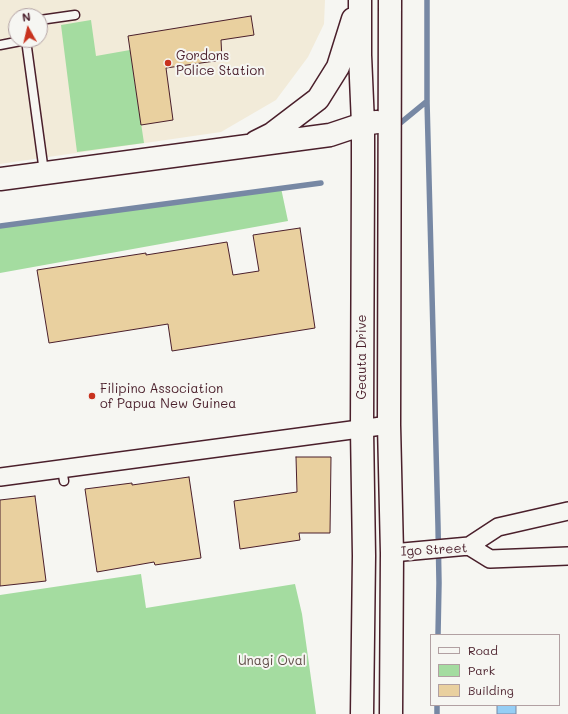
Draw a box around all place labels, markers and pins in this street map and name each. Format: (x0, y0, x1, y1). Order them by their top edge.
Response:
place label: Gordons Police Station (176, 48, 264, 79)
marker: Gordons Police Station (163, 58, 173, 68)
place label: Filipino Association of Papua New Guinea (100, 381, 236, 412)
marker: Filipino Association of Papua New Guinea (87, 391, 97, 401)

